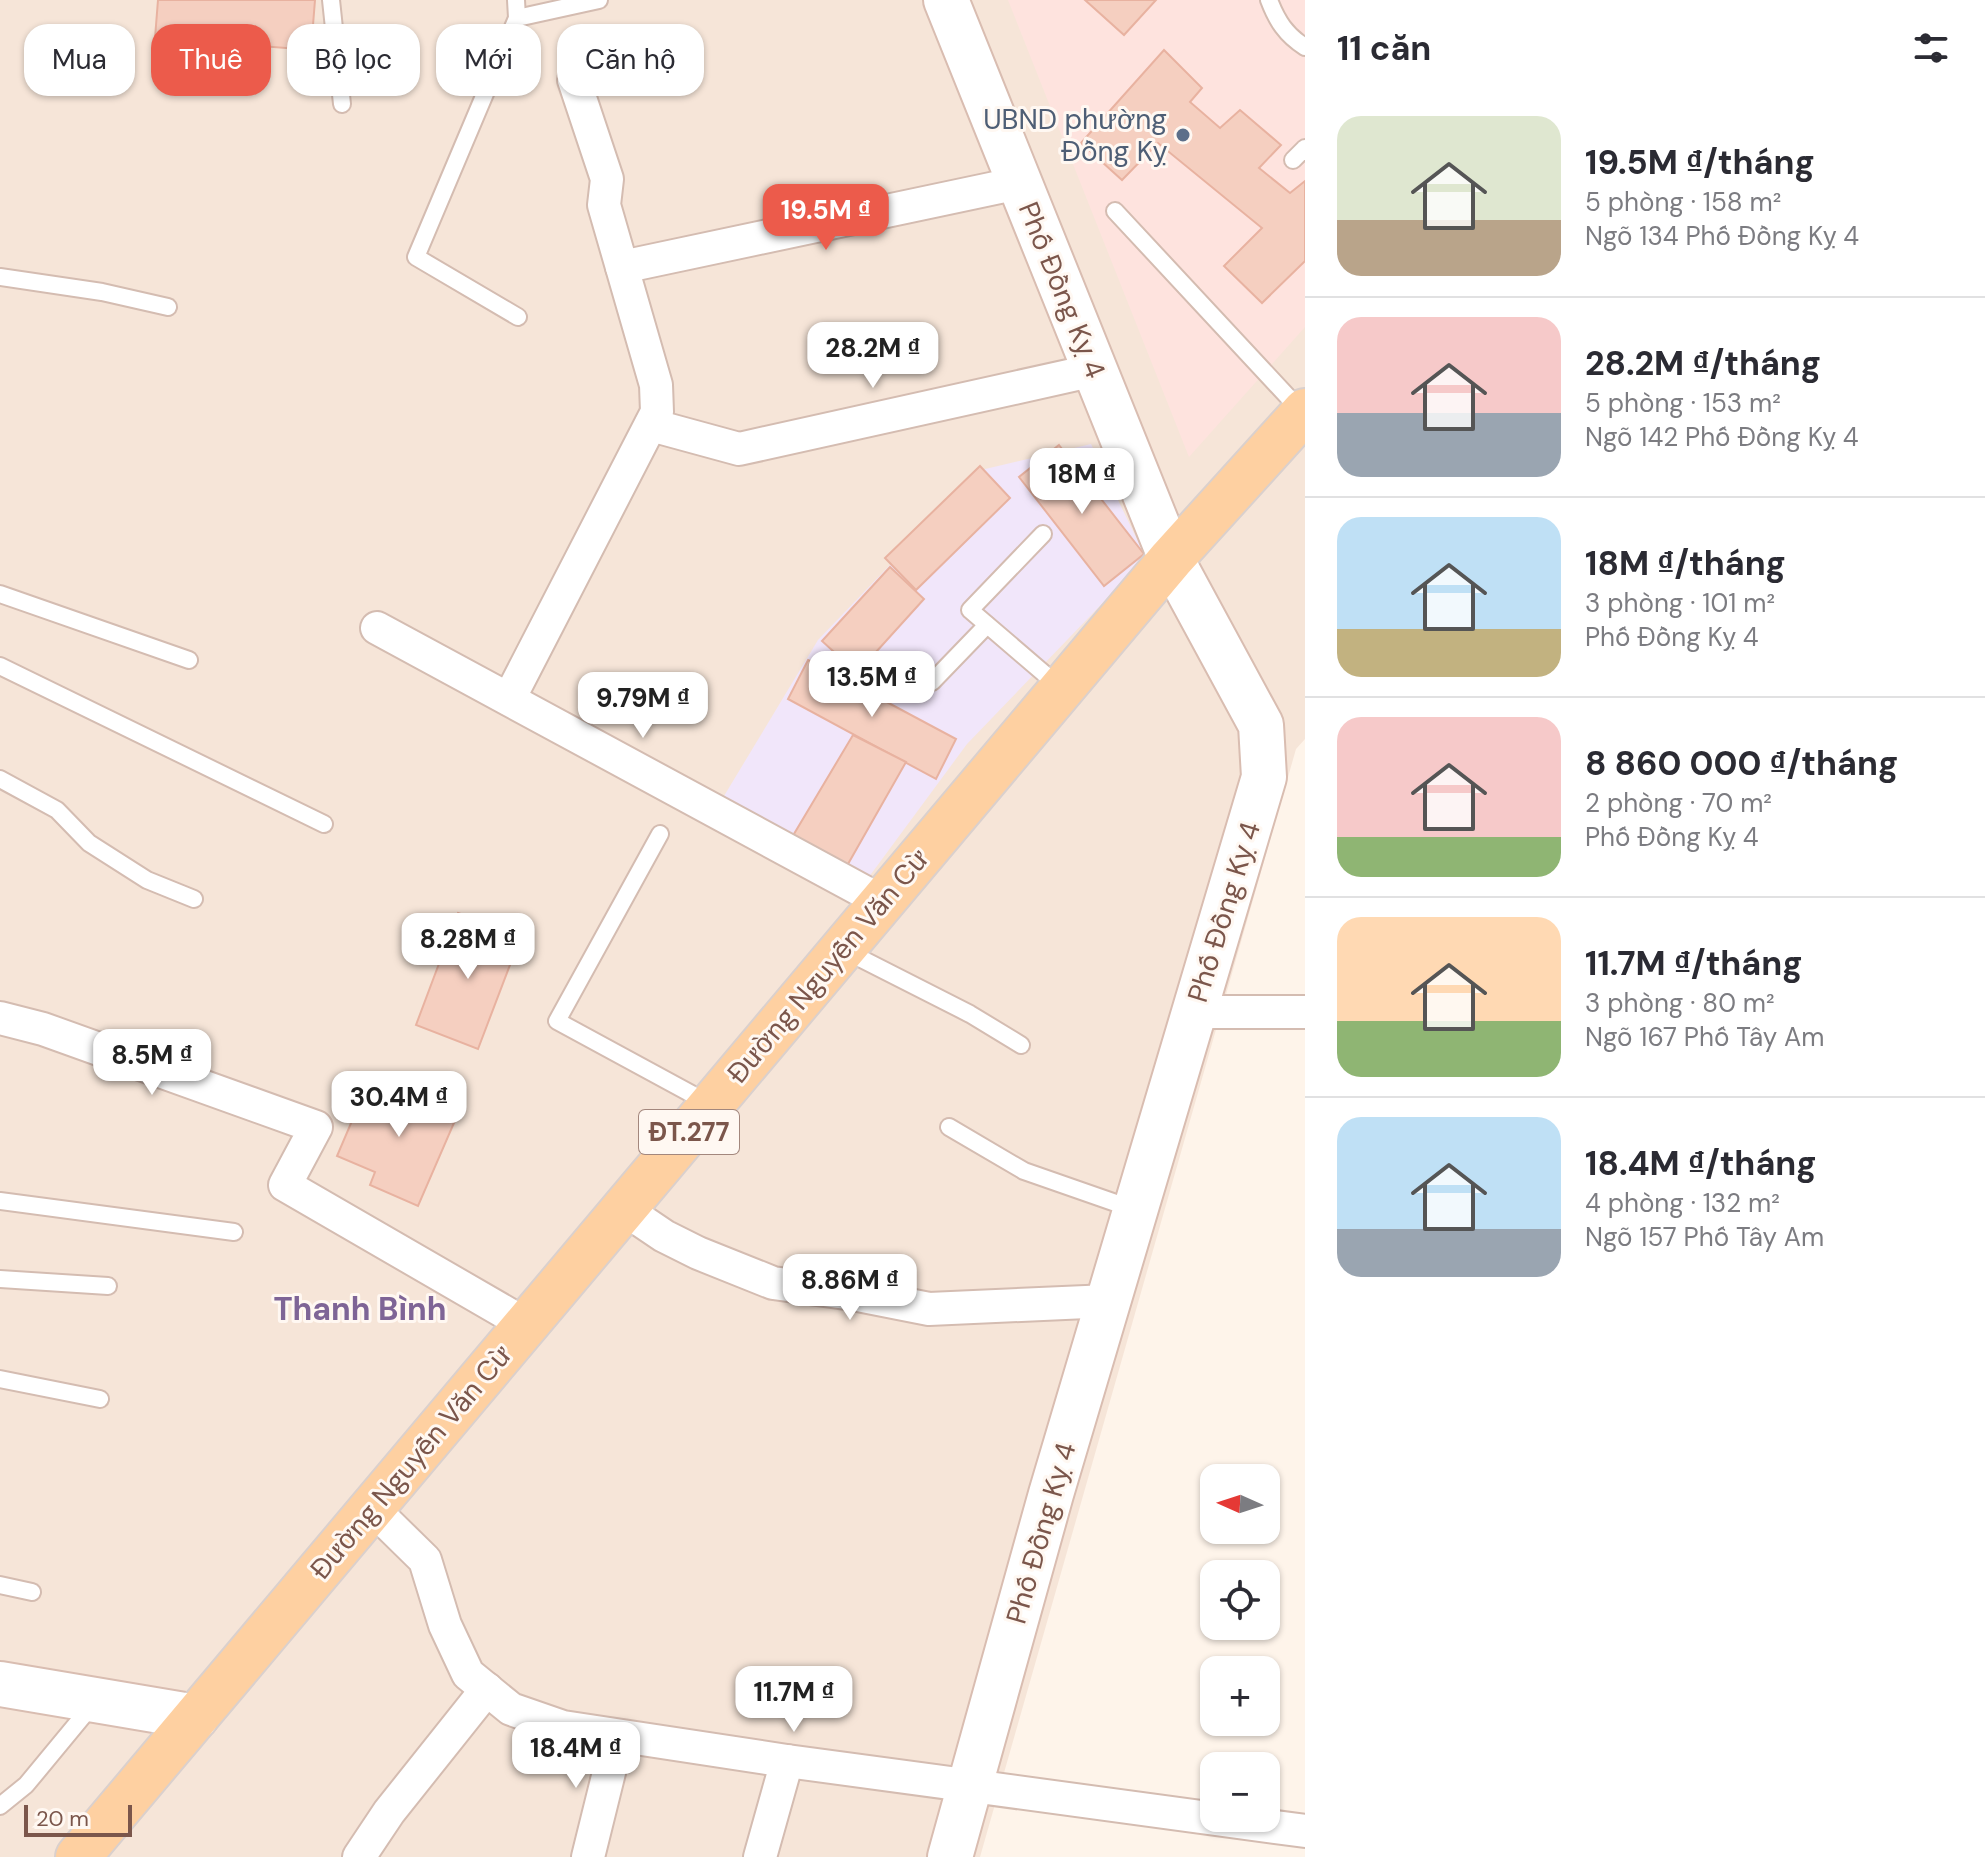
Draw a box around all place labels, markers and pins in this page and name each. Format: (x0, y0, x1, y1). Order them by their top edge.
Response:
place label: UBND phường Đồng Kỵ (983, 101, 1167, 170)
marker: UBND phường Đồng Kỵ (1174, 126, 1192, 144)
pin: 19.5M ₫ (752, 184, 900, 252)
pin: 28.2M ₫ (799, 322, 947, 390)
pin: 18M ₫ (1026, 448, 1138, 516)
pin: 13.5M ₫ (798, 651, 946, 719)
pin: 9.79M ₫ (569, 672, 717, 740)
pin: 8.28M ₫ (394, 913, 542, 981)
pin: 8.5M ₫ (87, 1029, 217, 1097)
pin: 30.4M ₫ (325, 1071, 473, 1139)
pin: 8.86M ₫ (776, 1254, 924, 1322)
pin: 11.7M ₫ (720, 1666, 868, 1734)
pin: 18.4M ₫ (502, 1722, 650, 1790)

